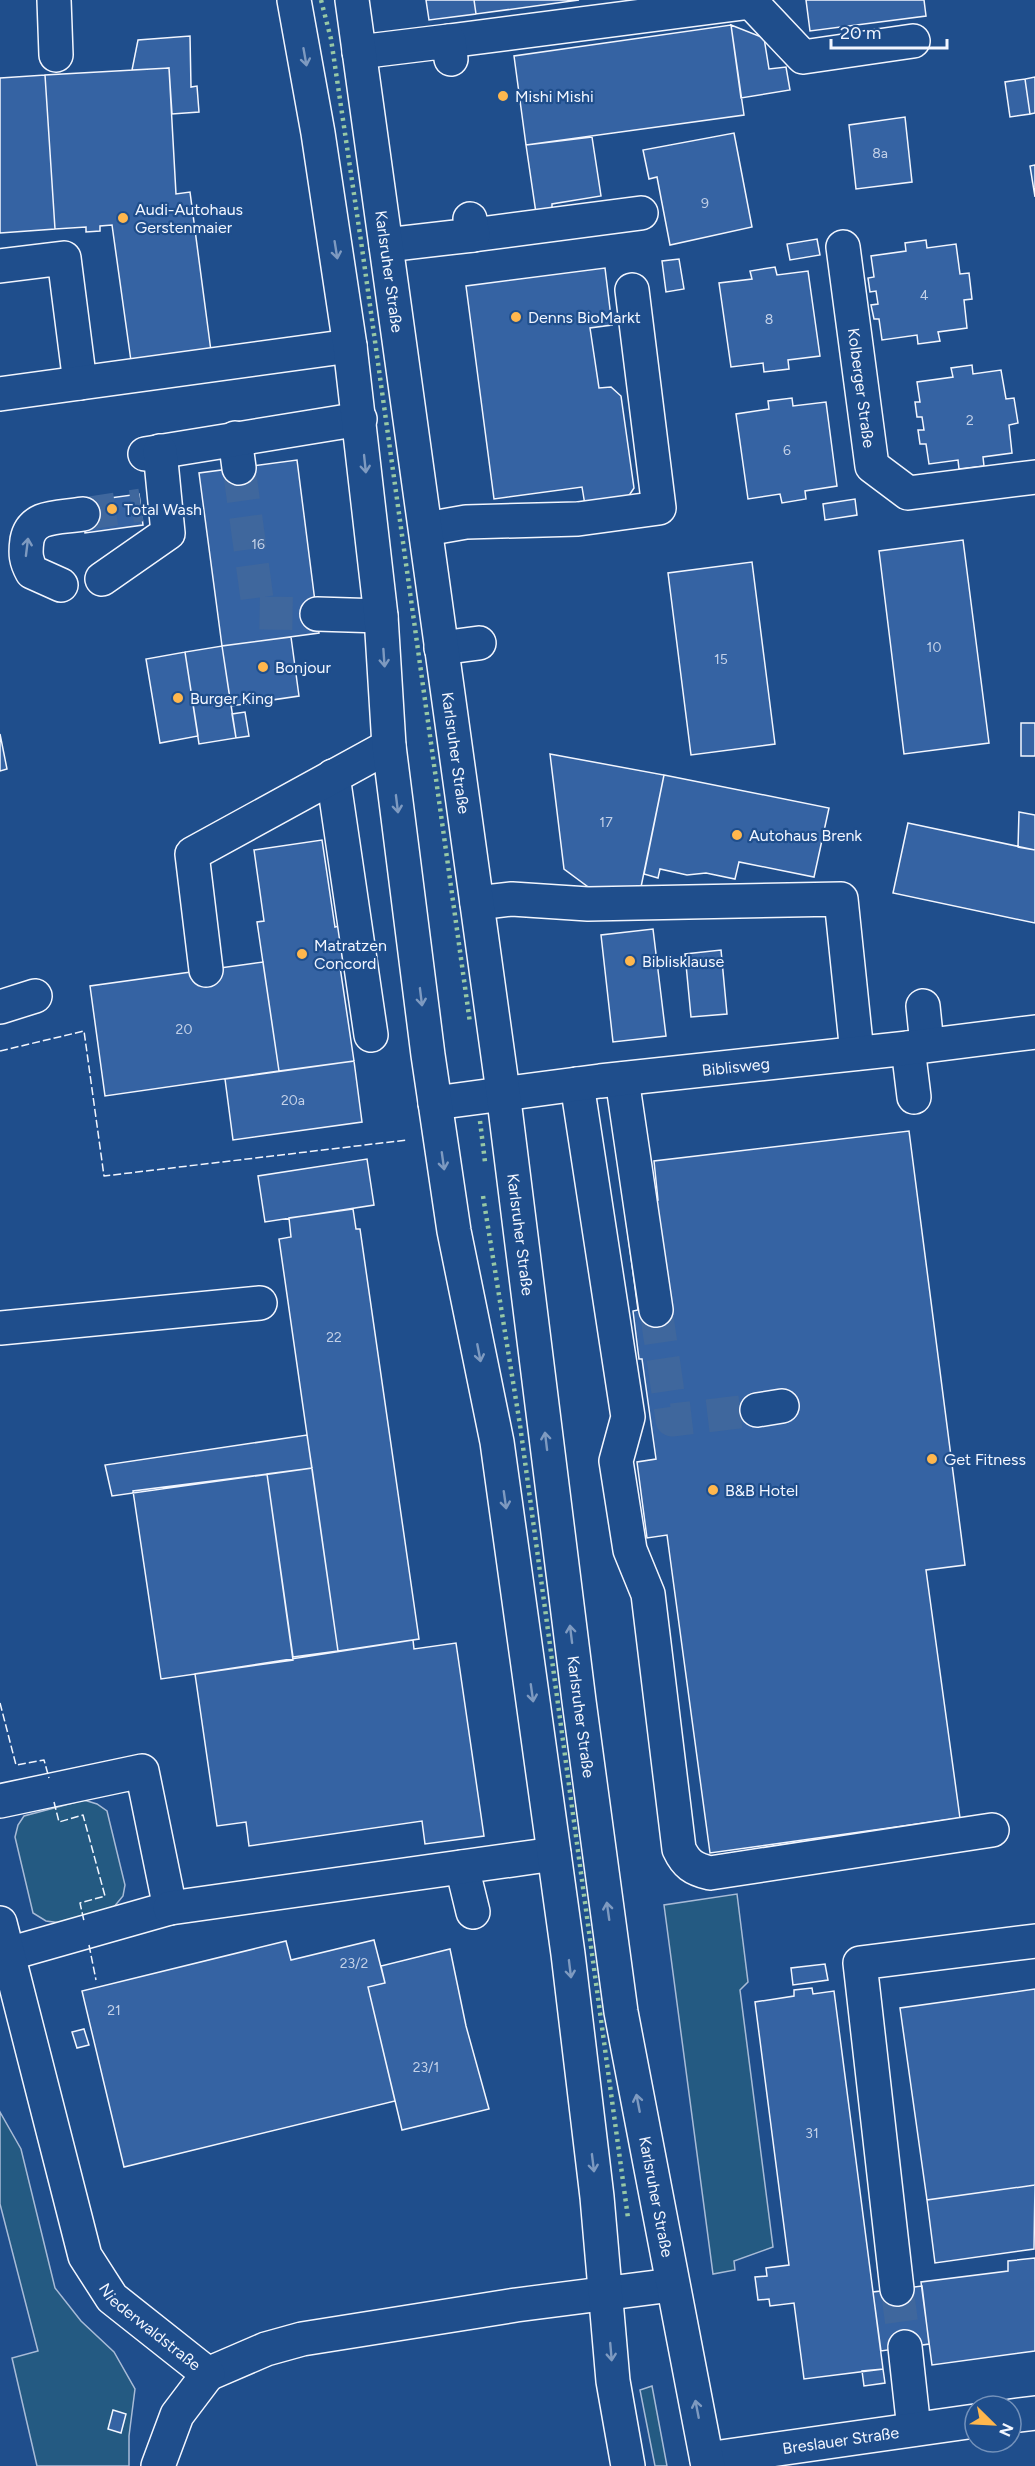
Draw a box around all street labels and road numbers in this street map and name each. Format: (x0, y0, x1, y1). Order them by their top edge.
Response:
street label: Karlsruher Straße (372, 209, 407, 334)
street label: Kolberger Straße (844, 327, 879, 449)
street label: Karlsruher Straße (438, 691, 474, 815)
street label: Biblisweg (701, 1053, 771, 1080)
street label: Karlsruher Straße (504, 1172, 538, 1297)
street label: Karlsruher Straße (564, 1655, 599, 1779)
street label: Karlsruher Straße (635, 2135, 677, 2259)
street label: Niederwaldstraße (95, 2279, 205, 2374)
street label: Breslauer Straße (781, 2422, 900, 2458)

